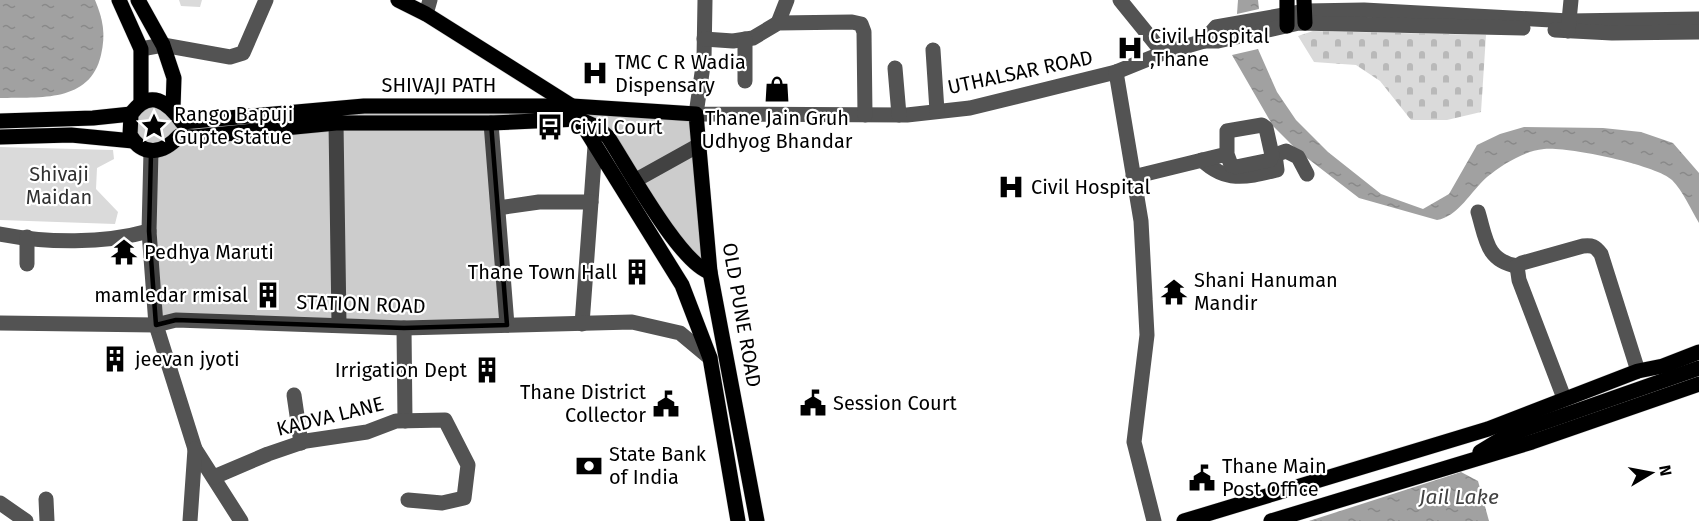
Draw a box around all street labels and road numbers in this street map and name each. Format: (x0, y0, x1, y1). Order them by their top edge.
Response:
street label: UTHALSAR ROAD (945, 45, 1095, 99)
street label: SHIVAJI PATH (382, 73, 496, 97)
street label: OLD PUNE ROAD (717, 241, 767, 389)
street label: STATION ROAD (296, 290, 426, 318)
street label: KADVA LANE (274, 391, 386, 441)

